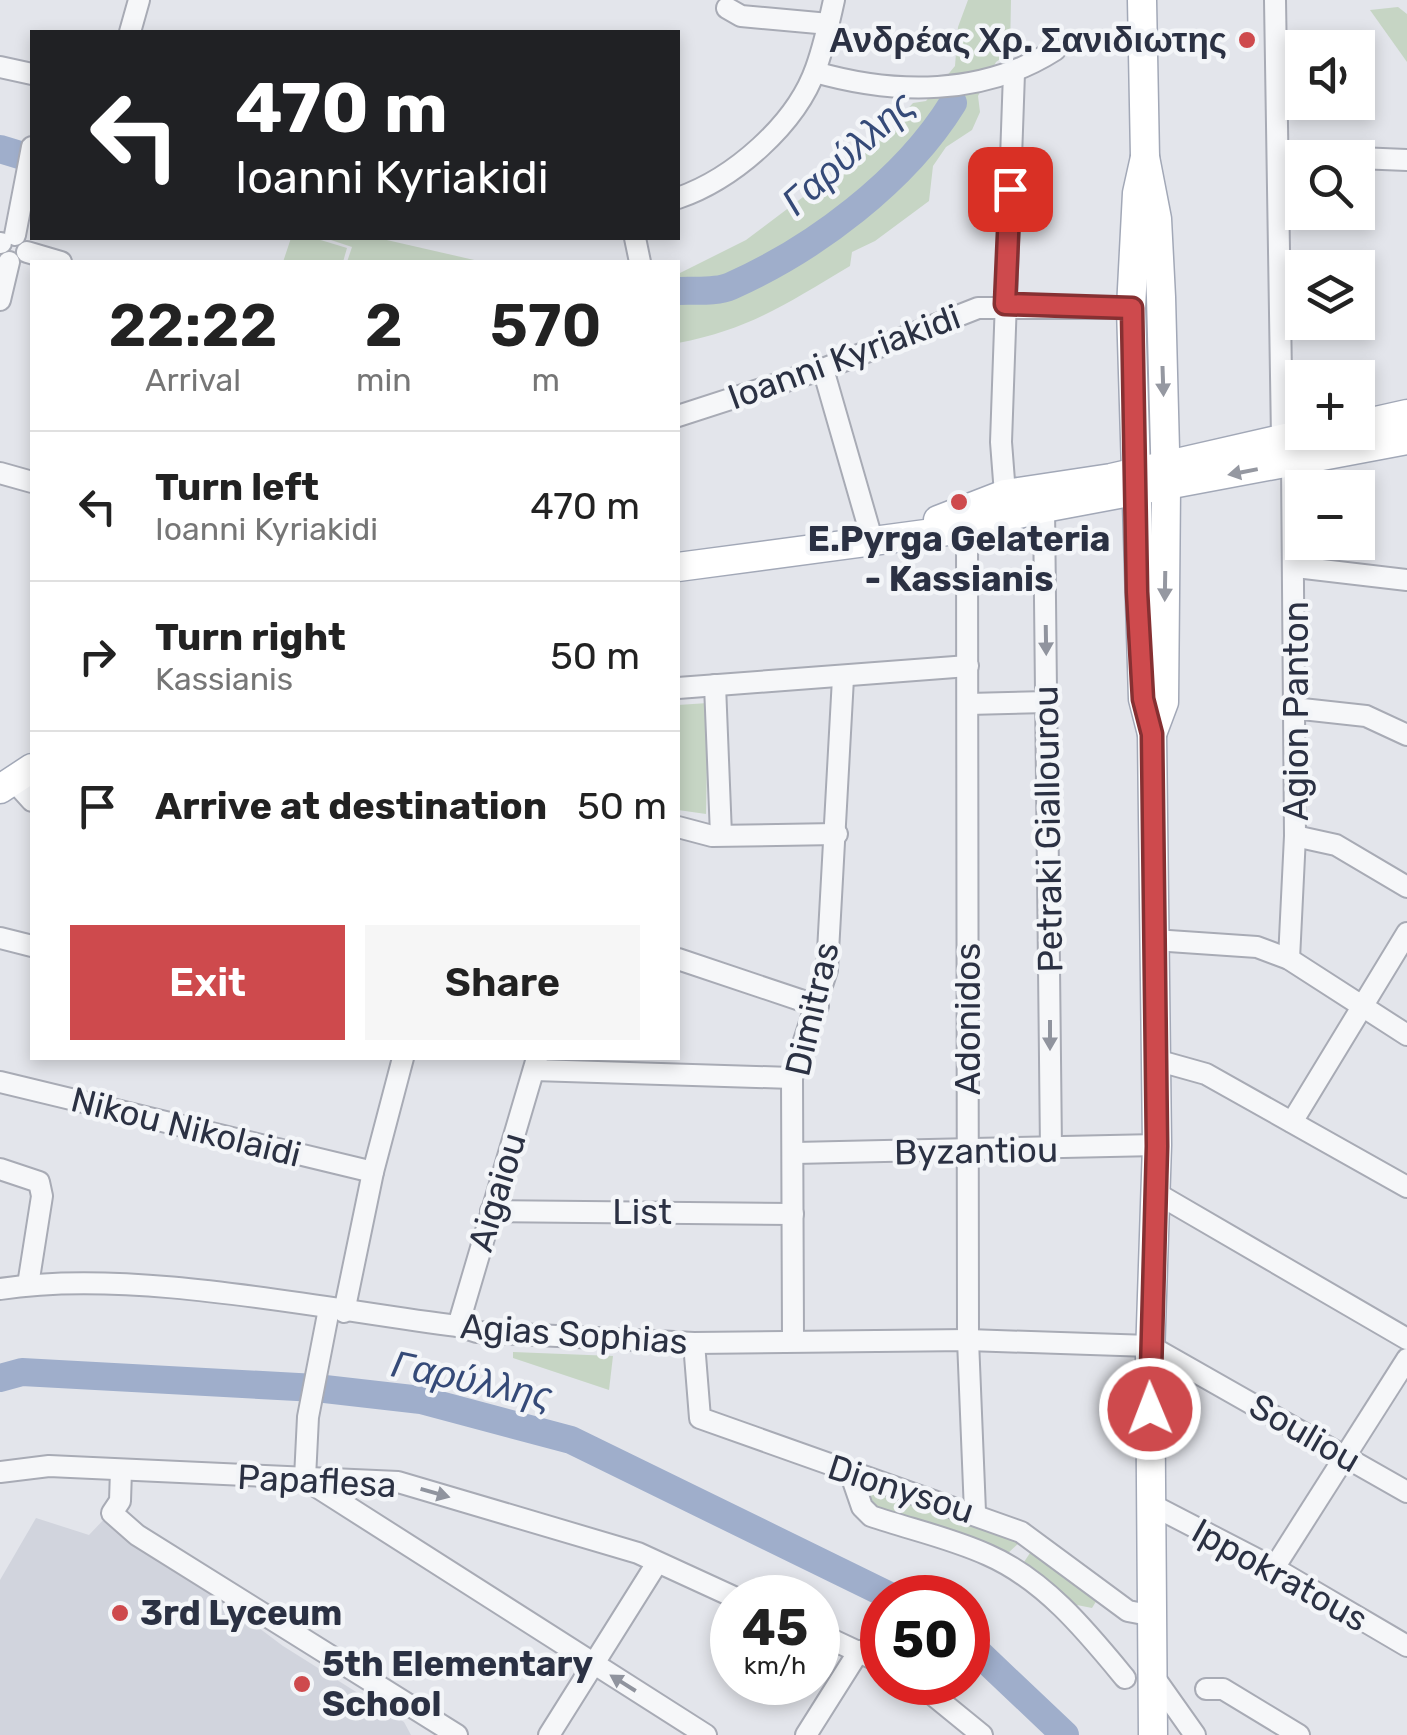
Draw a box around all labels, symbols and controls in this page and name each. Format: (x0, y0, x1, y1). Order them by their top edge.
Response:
place label: Ανδρέας Χρ. Σανιδιωτης (829, 19, 1227, 61)
marker: Ανδρέας Χρ. Σανιδιωτης (1236, 29, 1258, 51)
map controls (1285, 30, 1375, 560)
button: sound (1285, 30, 1375, 120)
text: 470 m (235, 67, 448, 150)
icon: left (70, 70, 200, 200)
water label: Γαρύλλης (772, 81, 924, 225)
button: search (1285, 140, 1375, 230)
pin (968, 147, 1053, 232)
text: Ioanni Kyriakidi (235, 151, 549, 204)
icon: arrive (983, 162, 1038, 217)
button: layers (1285, 250, 1375, 340)
text: 22:22 (108, 290, 278, 361)
text: 2 (365, 290, 403, 361)
text: 570 (490, 290, 602, 361)
street label: Ioanni Kyriakidi (722, 296, 966, 418)
button: + (1285, 360, 1375, 450)
text: Arrival (145, 361, 241, 399)
text: min (356, 361, 412, 399)
text: m (532, 361, 560, 399)
one-way arrow (1156, 366, 1172, 398)
text: Turn left (155, 464, 319, 510)
one-way arrow (1227, 464, 1258, 480)
button: − (1285, 470, 1375, 560)
icon: left (70, 479, 125, 534)
text: 470 m (530, 483, 640, 529)
marker: E.Pyrga Gelateria - Kassianis (948, 491, 970, 513)
text: Ioanni Kyriakidi (155, 510, 378, 548)
place label: E.Pyrga Gelateria - Kassianis (808, 518, 1110, 600)
one-way arrow (1157, 570, 1173, 602)
street label: Agion Panton (1275, 601, 1317, 821)
text: Turn right (155, 614, 346, 660)
one-way arrow (1039, 625, 1055, 657)
icon: right (70, 629, 125, 684)
text: 50 m (550, 633, 640, 679)
text: Kassianis (155, 660, 293, 698)
street label: Petraki Giallourou (1025, 685, 1071, 973)
icon: arrive (70, 779, 125, 834)
text: Arrive at destination (155, 783, 547, 829)
text: 50 m (577, 783, 667, 829)
button: Exit (70, 925, 345, 1040)
button: Share (365, 925, 640, 1040)
street label: Dimitras (776, 938, 848, 1080)
street label: Adonidos (947, 943, 989, 1095)
one-way arrow (1042, 1020, 1058, 1052)
street label: Nikou Nikolaidi (67, 1078, 305, 1176)
street label: Aigaiou (459, 1128, 535, 1256)
street label: Byzantiou (894, 1129, 1058, 1173)
street label: List (612, 1191, 672, 1233)
street label: Agias Sophias (459, 1305, 689, 1363)
water label: Γαρύλλης (388, 1341, 557, 1420)
position arrow (1098, 1357, 1202, 1461)
street label: Souliou (1242, 1385, 1368, 1481)
street label: Dionysou (823, 1446, 979, 1532)
street label: Papaflesa (236, 1456, 398, 1506)
one-way arrow (421, 1486, 451, 1501)
street label: Ippokratous (1185, 1510, 1375, 1640)
speed limit sign: 50 (860, 1575, 990, 1705)
place label: 3rd Lyceum (140, 1592, 342, 1634)
text: 45 (742, 1598, 808, 1658)
marker: 3rd Lyceum (109, 1602, 131, 1624)
place label: 5th Elementary School (322, 1643, 593, 1725)
text: km/h (744, 1651, 806, 1680)
marker: 5th Elementary School (291, 1673, 313, 1695)
one-way arrow (610, 1674, 637, 1693)

